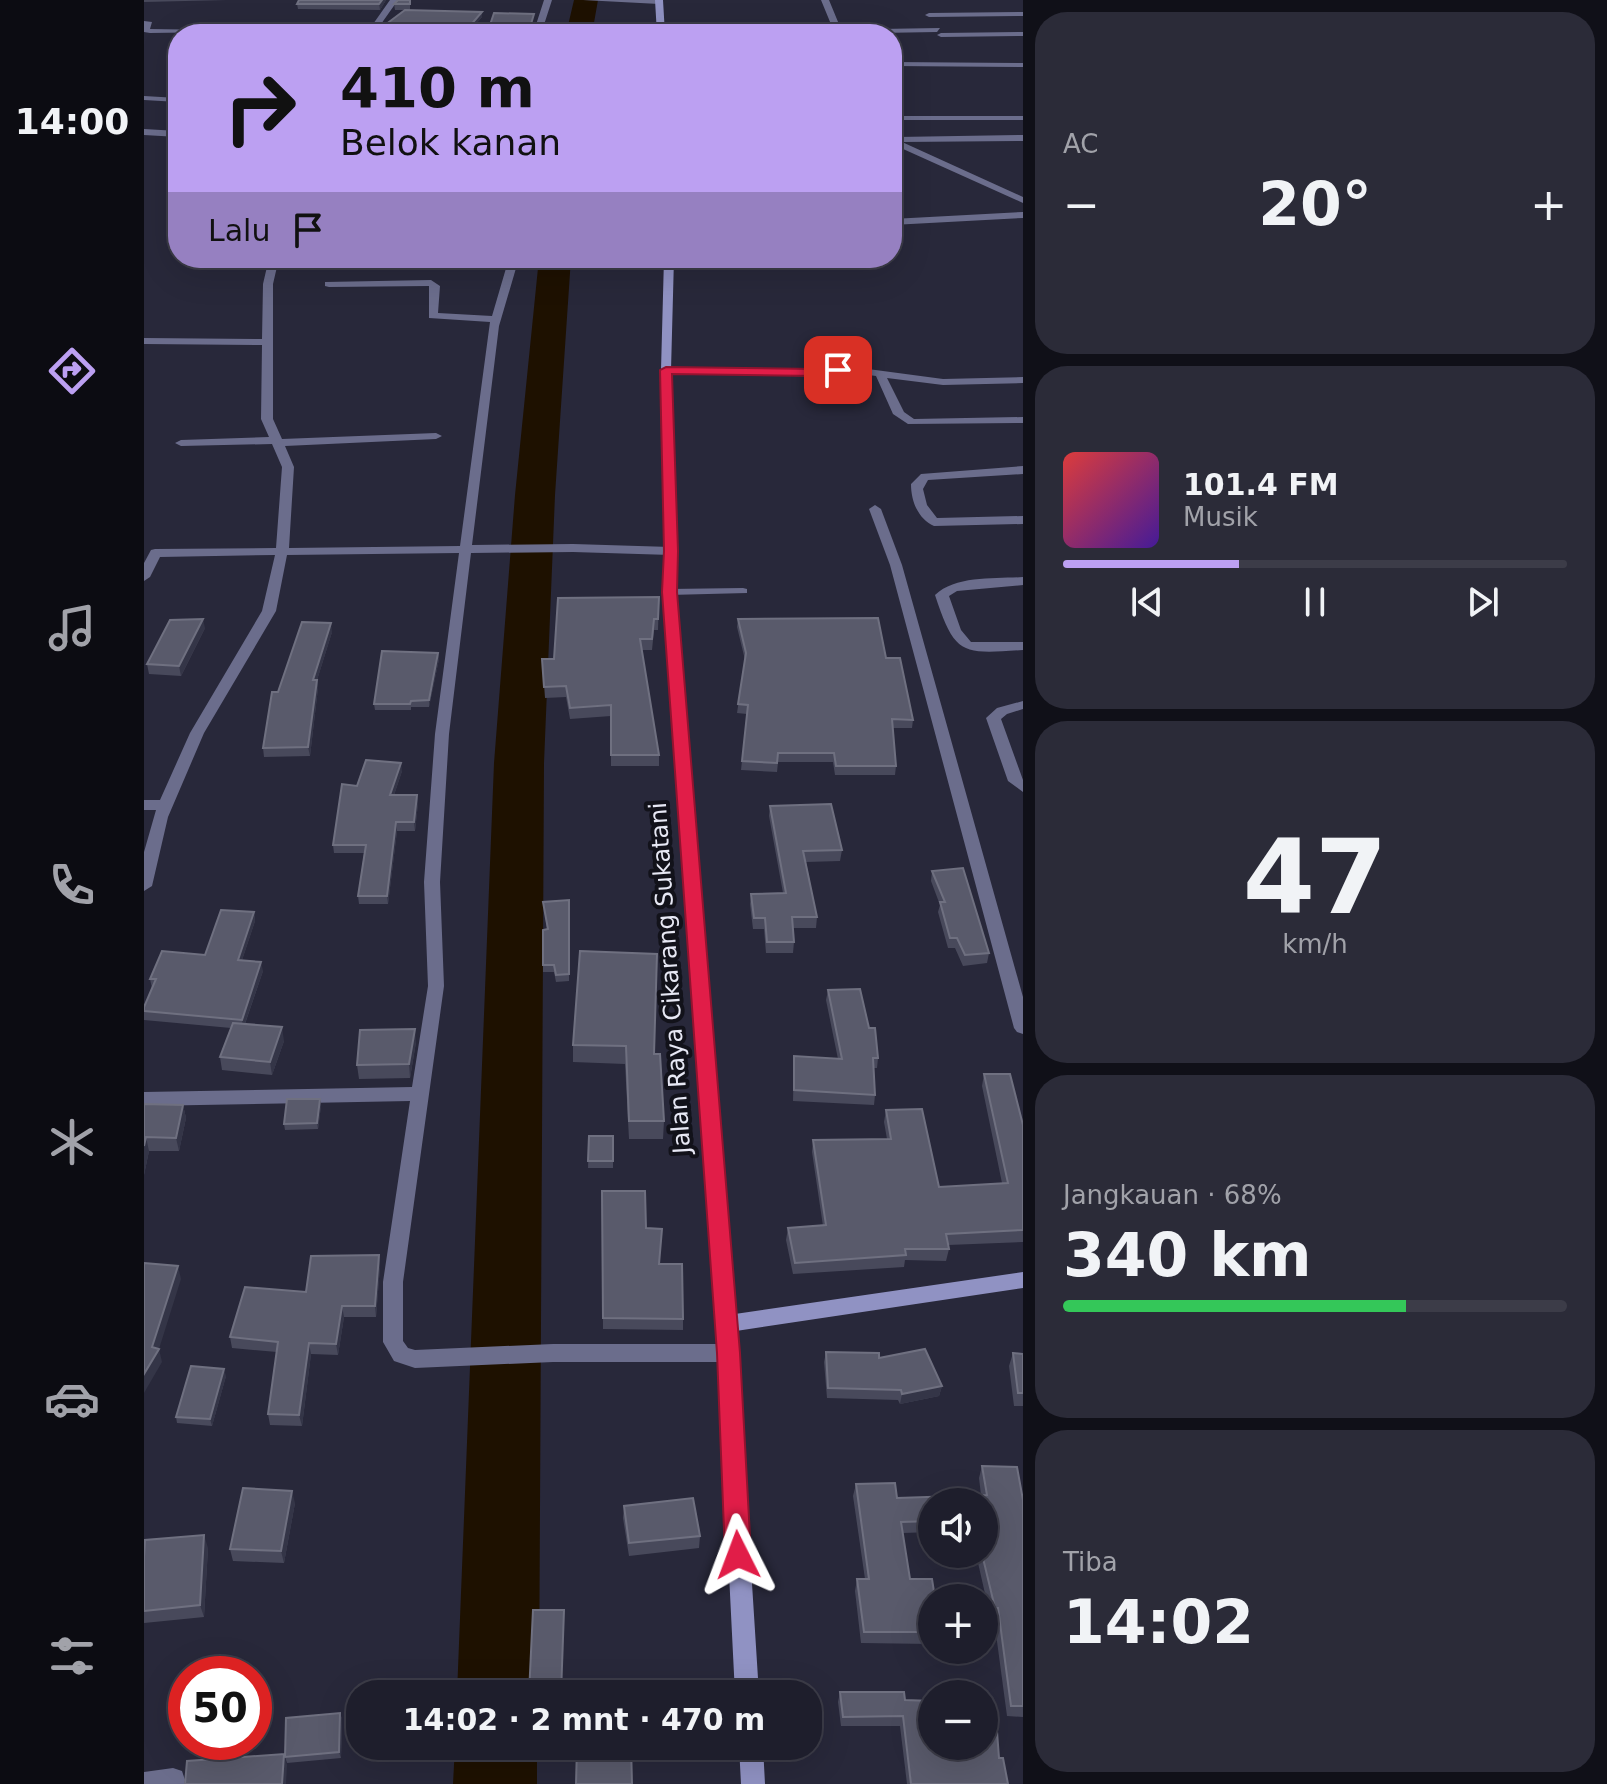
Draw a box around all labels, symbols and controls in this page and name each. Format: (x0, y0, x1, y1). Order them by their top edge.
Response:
text: 410 m (340, 55, 535, 120)
icon: right (208, 56, 312, 160)
text: 14:00 (15, 101, 129, 142)
text: Belok kanan (340, 122, 561, 163)
text: AC (1063, 129, 1098, 159)
text: 20° (1258, 169, 1372, 239)
text: − (1063, 179, 1100, 230)
text: + (1530, 179, 1567, 230)
icon: arrive (286, 208, 330, 252)
text: Lalu (208, 213, 270, 248)
pin (804, 336, 872, 404)
icon: directions (44, 343, 100, 399)
icon: arrive (816, 348, 860, 392)
text: 101.4 FM (1183, 467, 1339, 502)
text: Musik (1183, 502, 1258, 532)
icon: previous (1125, 580, 1169, 624)
icon: pause (1293, 580, 1337, 624)
icon: next (1461, 580, 1505, 624)
icon: music (44, 600, 100, 656)
street label: Jalan Raya Cikarang Sukatani (644, 801, 696, 1157)
text: 47 (1243, 816, 1387, 938)
icon: phone (44, 857, 100, 913)
text: km/h (1282, 929, 1348, 959)
icon: climate (44, 1114, 100, 1170)
text: Jangkauan · 68% (1063, 1180, 1282, 1210)
text: 340 km (1063, 1220, 1312, 1290)
icon: car (44, 1371, 100, 1427)
map controls (918, 1488, 998, 1760)
button: sound (918, 1488, 998, 1568)
position arrow (696, 1513, 780, 1597)
text: Tiba (1063, 1547, 1118, 1577)
button: + (918, 1584, 998, 1664)
text: 14:02 (1063, 1587, 1254, 1657)
icon: filters (44, 1628, 100, 1684)
speed limit sign: 50 (168, 1656, 272, 1760)
button: − (918, 1680, 998, 1760)
text: 14:02 · 2 mnt · 470 m (403, 1702, 765, 1737)

